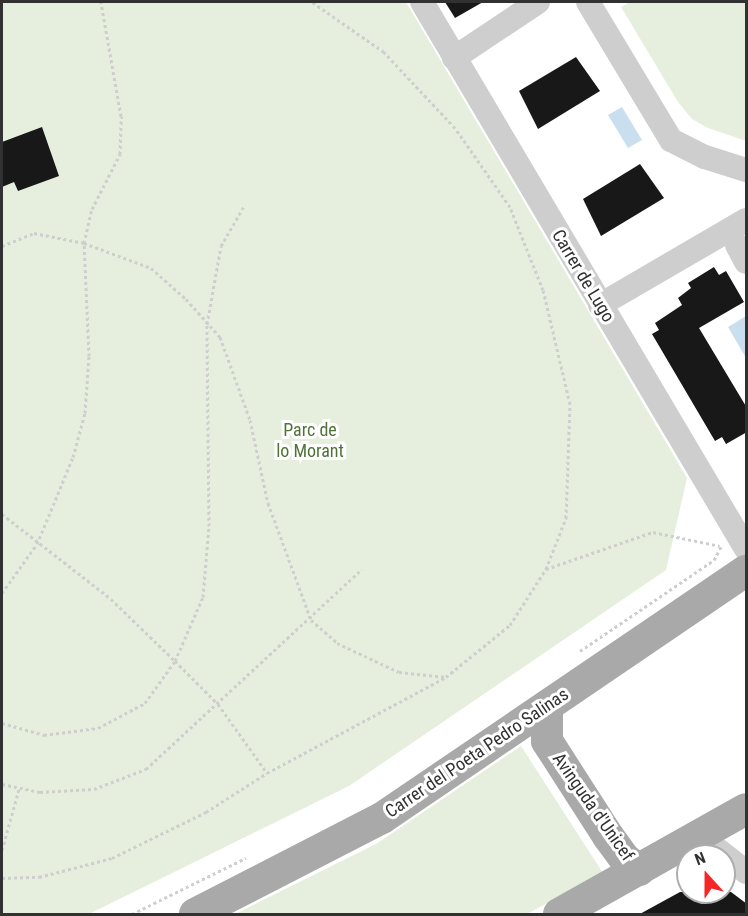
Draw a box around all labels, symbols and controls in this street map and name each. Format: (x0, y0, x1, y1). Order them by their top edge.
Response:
street label: Carrer de Lugo (547, 226, 619, 326)
park label: Parc de lo Morant (276, 420, 344, 462)
street label: Carrer del Poeta Pedro Salinas (381, 684, 573, 822)
street label: Avinguda d'Unicef (548, 749, 638, 865)
north arrow (676, 844, 736, 904)
text: N (692, 848, 708, 869)

